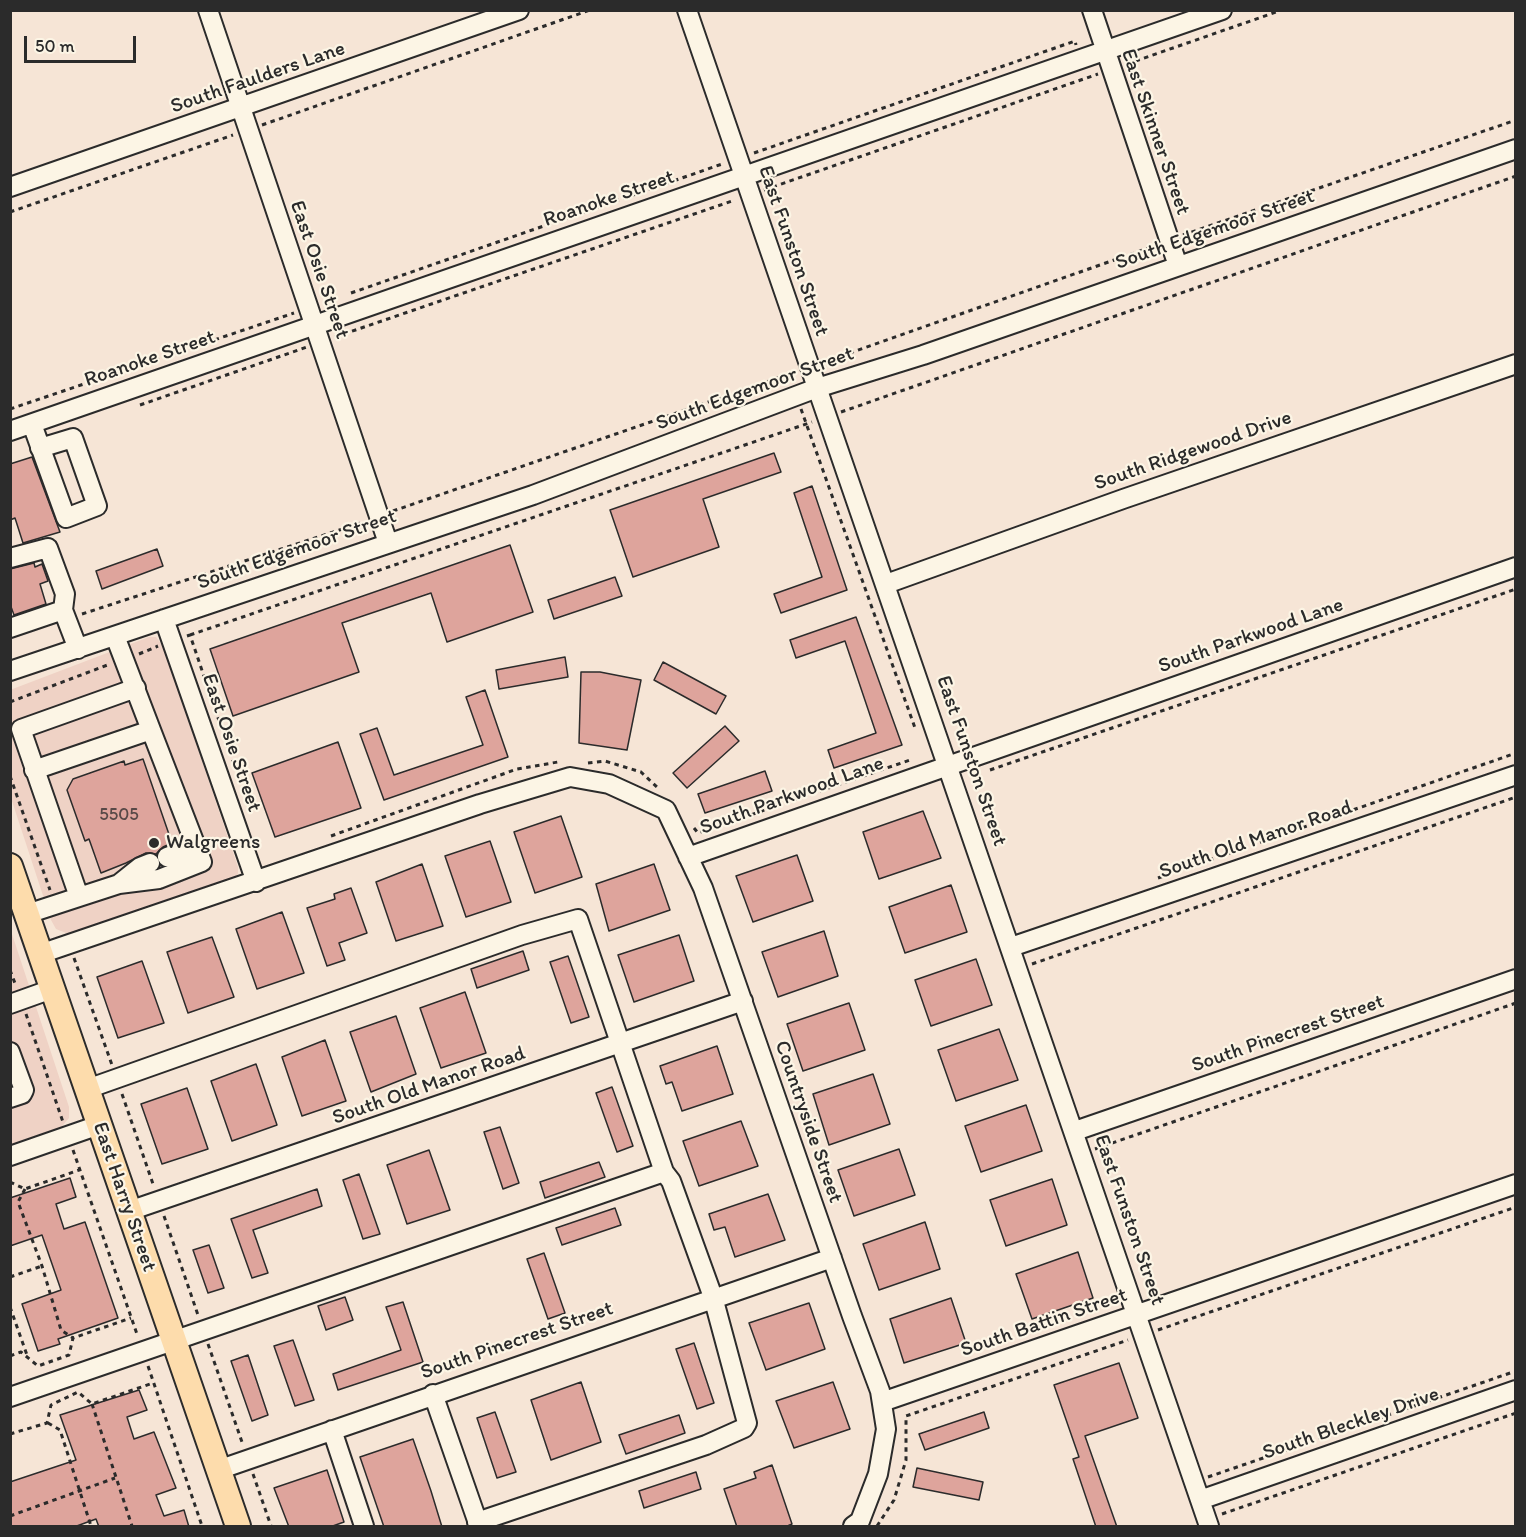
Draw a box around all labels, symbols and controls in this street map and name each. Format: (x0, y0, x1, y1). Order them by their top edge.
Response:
scale bar (27, 24, 140, 62)
text: 50 m (35, 35, 75, 57)
street label: South Faulders Lane (167, 36, 349, 120)
street label: East Skinner Street (1115, 46, 1195, 218)
street label: East Funston Street (752, 163, 834, 339)
street label: Roanoke Street (540, 165, 678, 233)
street label: South Edgemoor Street (1112, 184, 1318, 276)
street label: East Osie Street (284, 198, 354, 342)
street label: Roanoke Street (81, 325, 219, 393)
street label: South Edgemoor Street (653, 341, 857, 437)
street label: South Ridgewood Drive (1091, 405, 1295, 497)
street label: South Edgemoor Street (194, 504, 400, 596)
street label: South Parkwood Lane (1155, 593, 1347, 679)
street label: East Osie Street (196, 671, 266, 815)
street label: East Funston Street (930, 673, 1012, 849)
street label: South Parkwood Lane (697, 751, 887, 841)
street label: South Old Manor Road (1156, 795, 1356, 885)
house number: 5505 (99, 804, 139, 826)
place label: Walgreens (166, 830, 260, 856)
marker: Walgreens (147, 836, 161, 850)
street label: South Pinecrest Street (1188, 989, 1388, 1079)
street label: Countryside Street (768, 1038, 848, 1206)
street label: South Old Manor Road (329, 1041, 529, 1131)
street label: East Harry Street (87, 1119, 161, 1275)
street label: East Funston Street (1088, 1132, 1170, 1308)
street label: South Battin Street (957, 1283, 1131, 1363)
street label: South Pinecrest Street (417, 1296, 617, 1386)
street label: South Bleckley Drive (1259, 1382, 1443, 1466)

